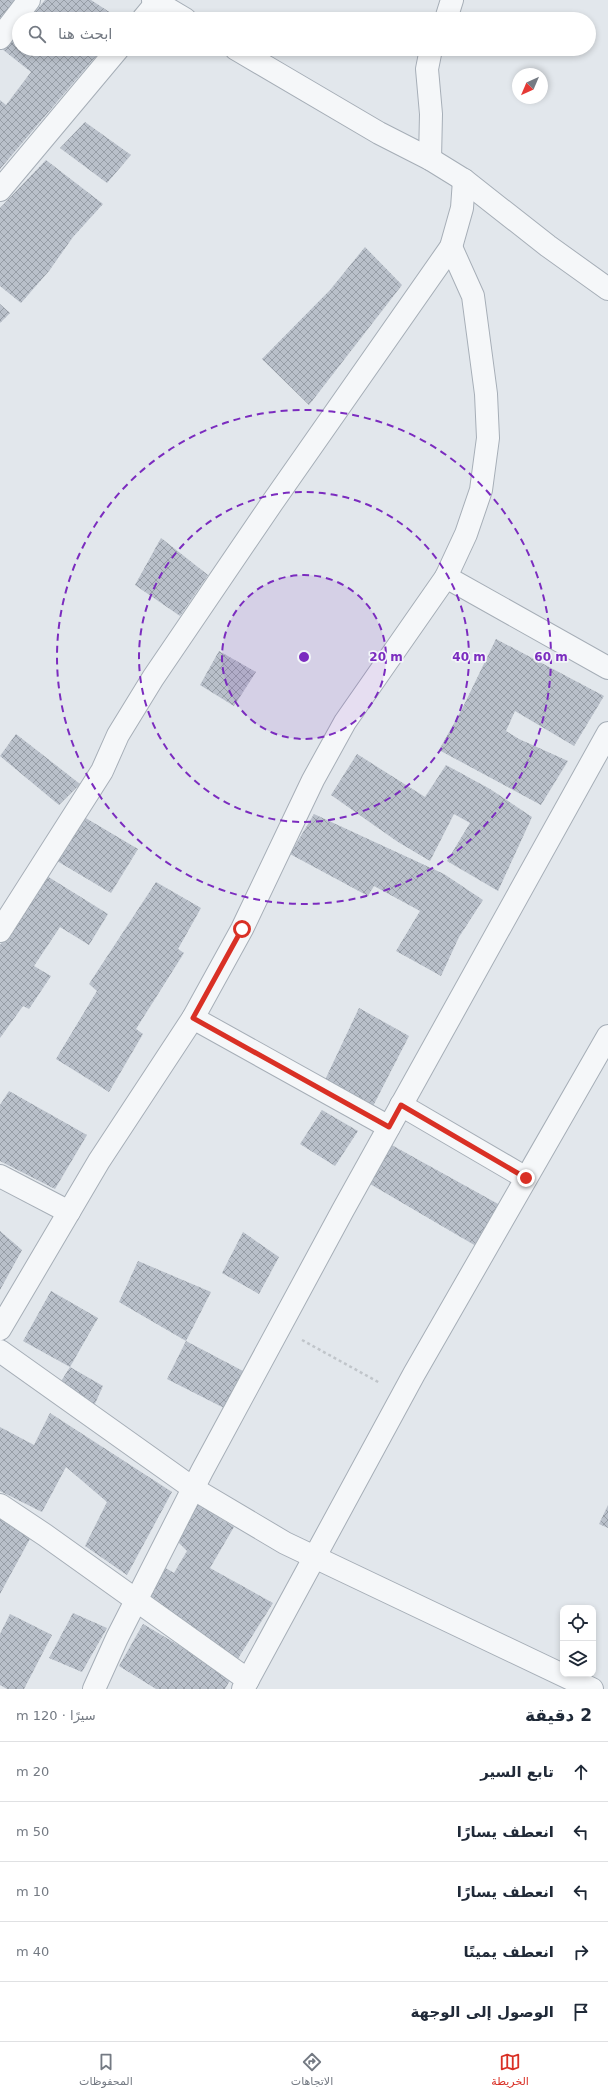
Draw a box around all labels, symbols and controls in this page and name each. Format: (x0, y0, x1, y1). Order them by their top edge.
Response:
search box (12, 12, 596, 56)
icon: search (26, 23, 48, 45)
text: ابحث هنا (58, 25, 113, 43)
north arrow (512, 68, 548, 104)
centre of rings (297, 650, 311, 664)
text: 20 m (369, 650, 403, 664)
text: 40 m (452, 650, 486, 664)
text: 60 m (534, 650, 568, 664)
route start (233, 920, 251, 938)
route end (517, 1169, 535, 1187)
map controls (560, 1605, 596, 1677)
button: locate (560, 1605, 596, 1641)
button: layers (560, 1641, 596, 1677)
text: 2 دقيقة (525, 1705, 592, 1725)
text: سيرًا · 120 m (16, 1708, 96, 1723)
icon: ahead (570, 1761, 592, 1783)
text: تابع السير (480, 1763, 554, 1781)
text: 20 m (16, 1764, 49, 1779)
icon: left (570, 1821, 592, 1843)
text: انعطف يسارًا (457, 1823, 554, 1841)
text: 50 m (16, 1824, 49, 1839)
icon: left (570, 1881, 592, 1903)
text: انعطف يسارًا (457, 1883, 554, 1901)
text: 10 m (16, 1884, 49, 1899)
icon: right (570, 1941, 592, 1963)
text: انعطف يمينًا (463, 1943, 554, 1961)
text: 40 m (16, 1944, 49, 1959)
icon: arrive (570, 2001, 592, 2023)
text: الوصول إلى الوجهة (411, 2003, 554, 2021)
tab: المحفوظات (79, 2051, 133, 2088)
tab: الاتجاهات (291, 2051, 333, 2088)
tab: الخريطة (491, 2051, 529, 2088)

